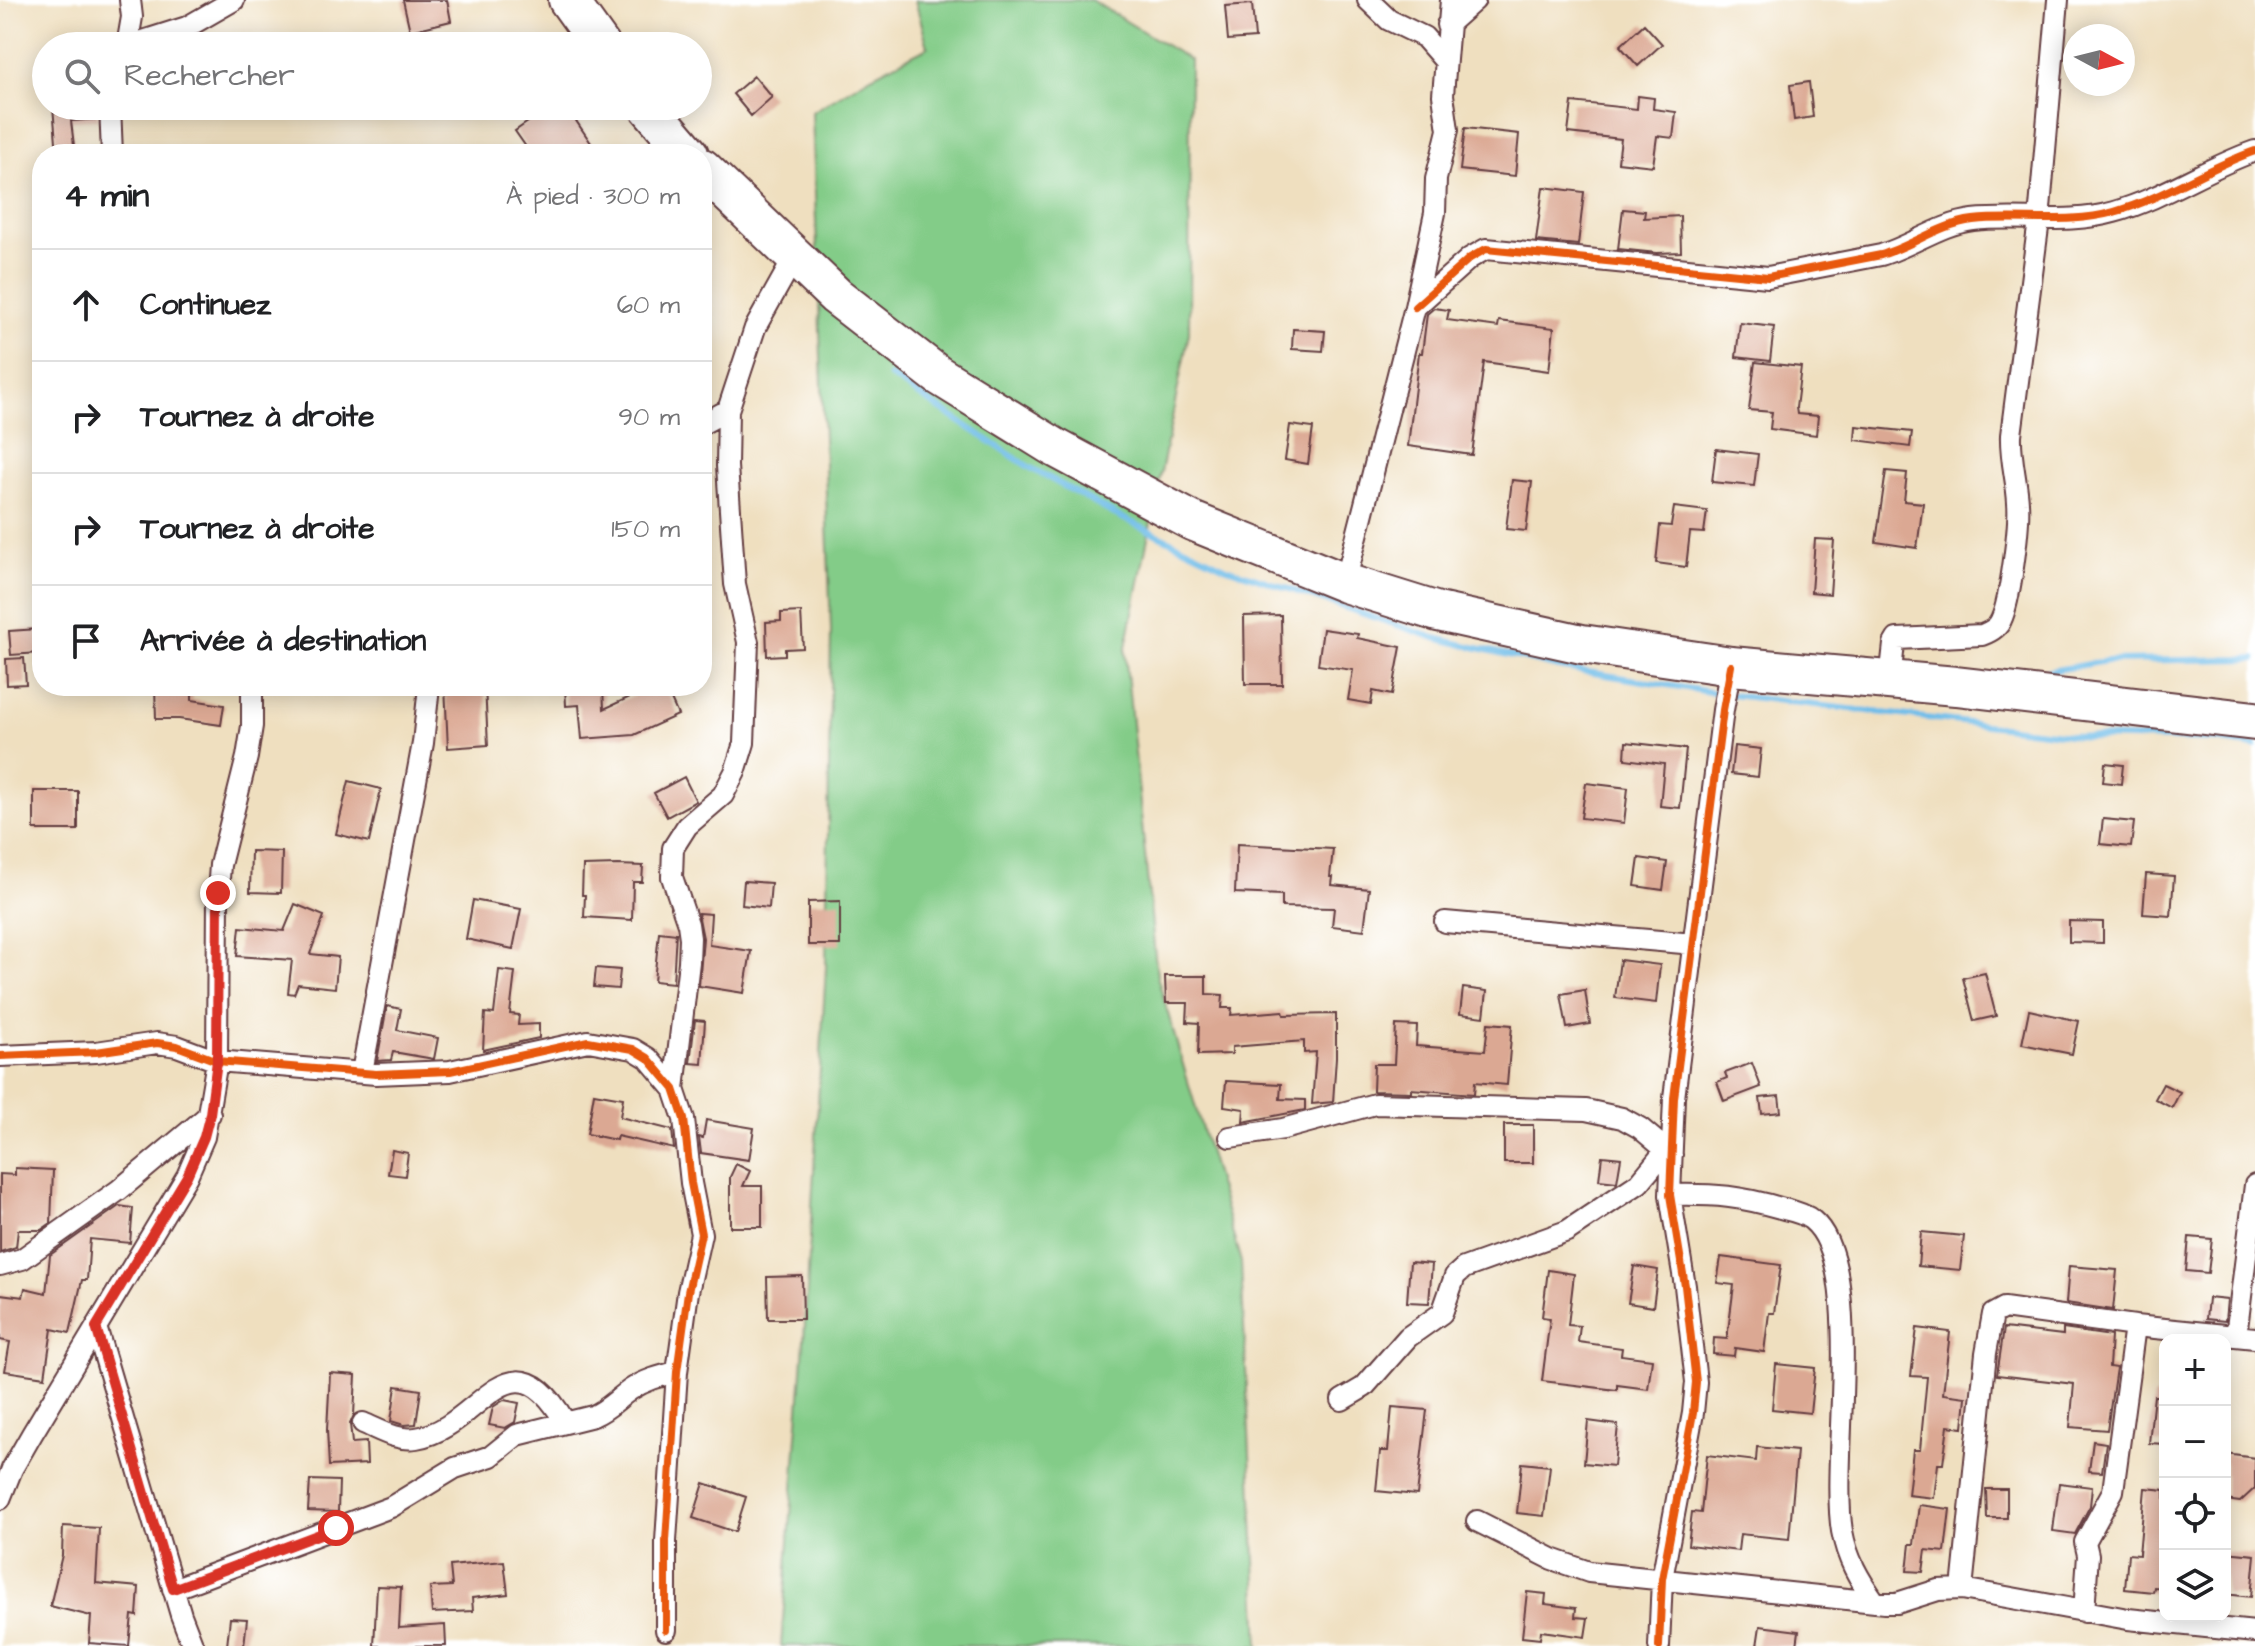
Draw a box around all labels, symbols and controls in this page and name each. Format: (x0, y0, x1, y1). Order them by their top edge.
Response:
north arrow (2063, 24, 2135, 96)
search box (32, 32, 712, 120)
icon: search (60, 54, 104, 98)
text: Rechercher (124, 55, 295, 97)
text: 4 min (64, 172, 149, 220)
text: À pied · 300 m (506, 178, 680, 214)
icon: ahead (64, 283, 108, 327)
text: Continuez (140, 284, 271, 326)
text: 60 m (617, 287, 680, 323)
icon: right (64, 395, 108, 439)
text: Tournez à droite (140, 396, 374, 438)
text: 90 m (618, 399, 680, 435)
icon: right (64, 507, 108, 551)
text: Tournez à droite (140, 508, 374, 550)
text: 150 m (611, 511, 680, 547)
icon: arrive (64, 619, 108, 663)
text: Arrivée à destination (140, 620, 426, 662)
route end (200, 875, 236, 911)
map controls (2159, 1334, 2231, 1622)
button: + (2159, 1334, 2231, 1406)
button: − (2159, 1406, 2231, 1478)
button: locate (2159, 1478, 2231, 1550)
route start (318, 1510, 354, 1546)
button: layers (2159, 1550, 2231, 1622)

